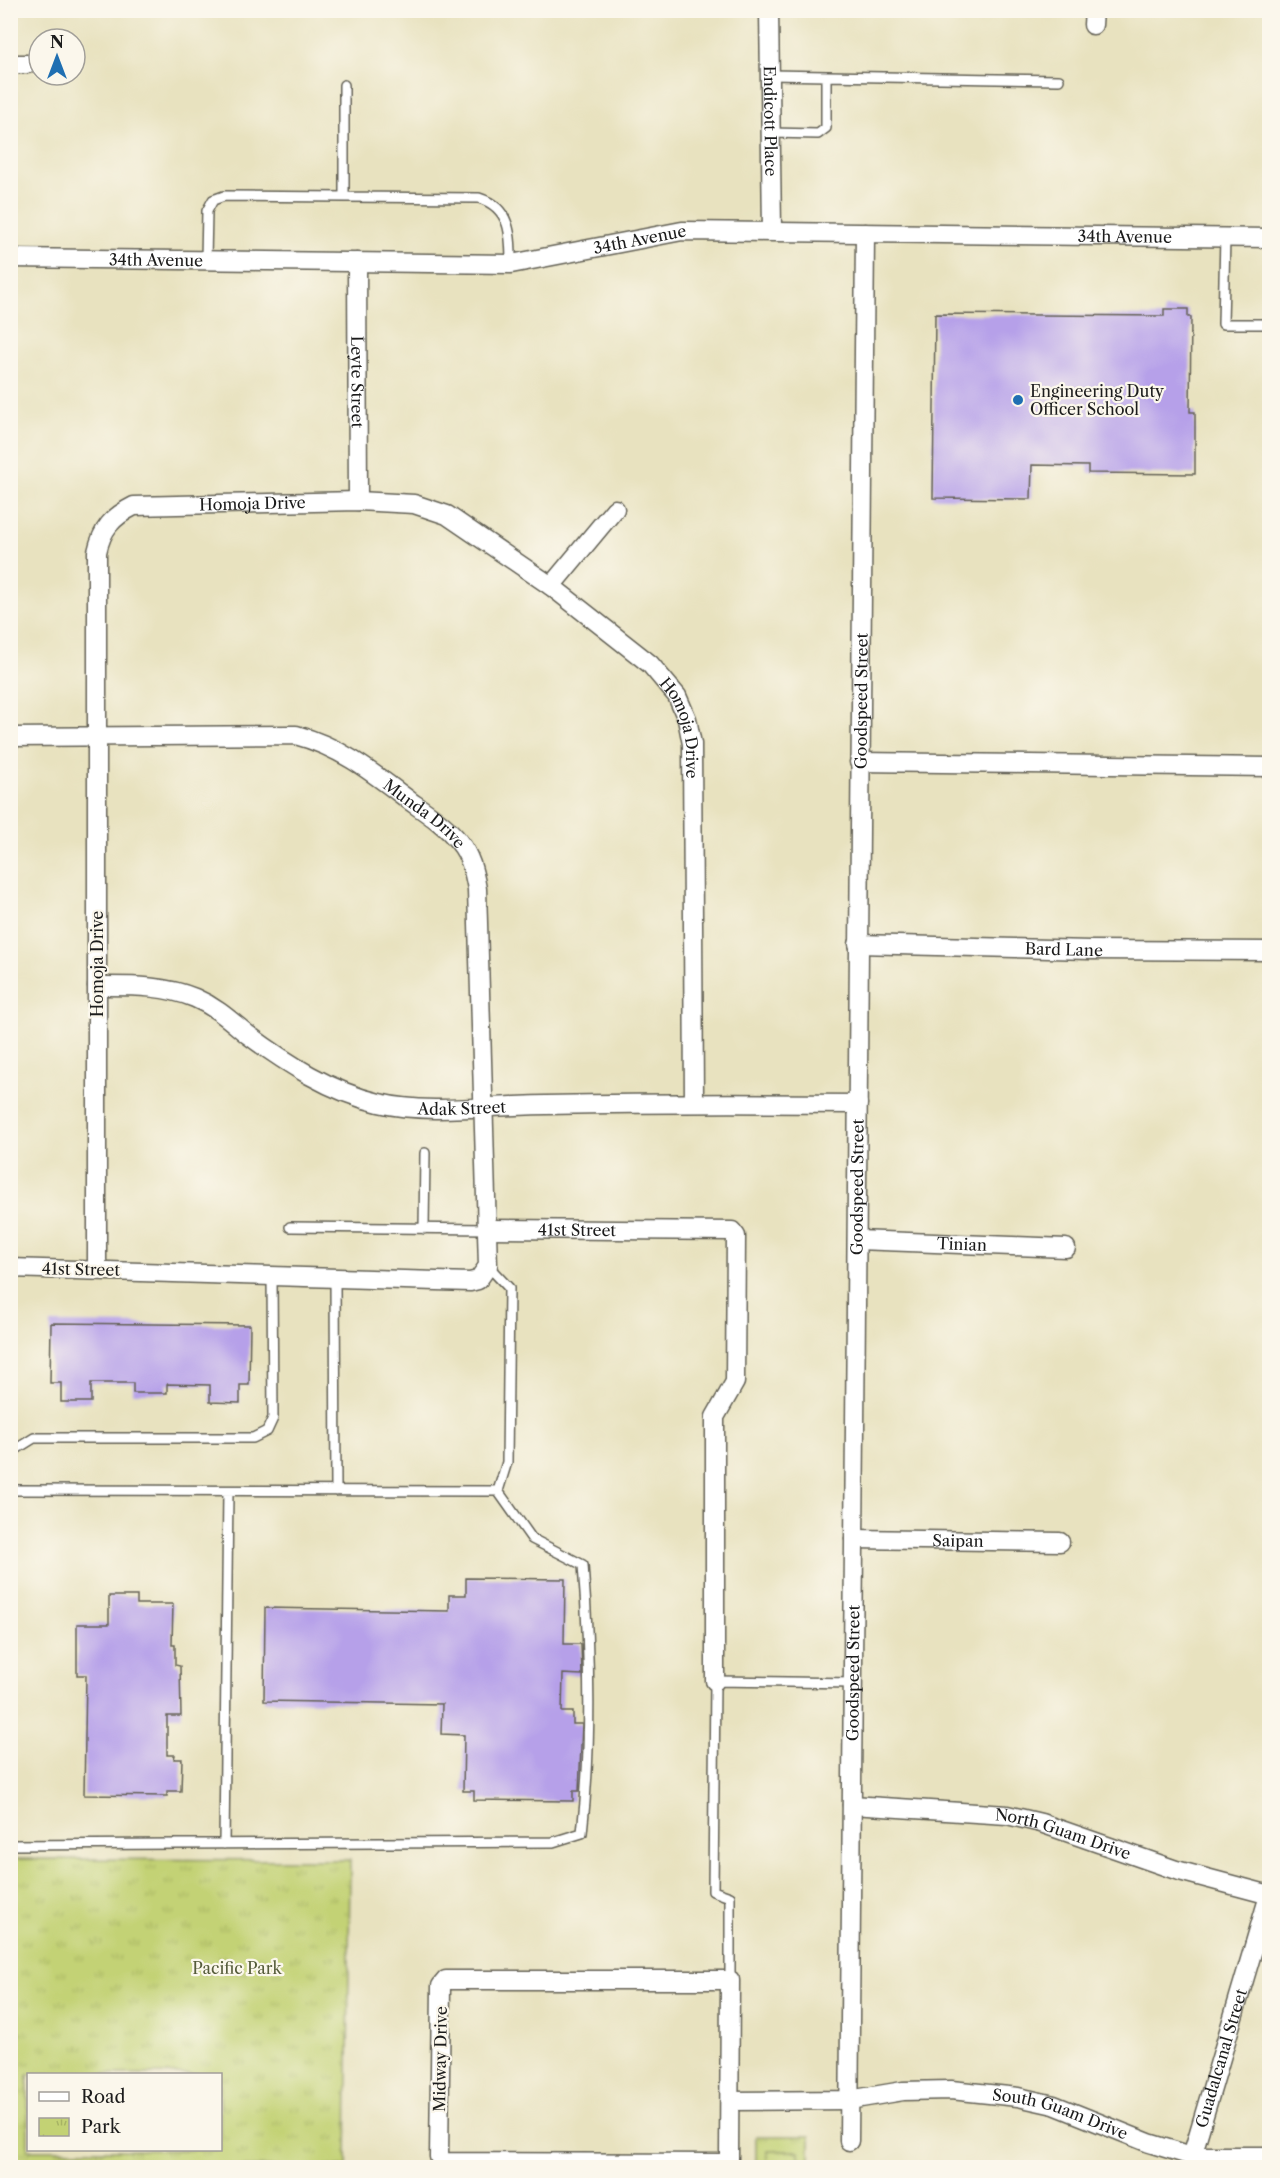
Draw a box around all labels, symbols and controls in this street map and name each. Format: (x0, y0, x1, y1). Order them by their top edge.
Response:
north arrow (27, 27, 87, 87)
text: N (50, 32, 64, 52)
street label: Endicott Place (760, 66, 781, 176)
street label: 34th Avenue (591, 220, 688, 258)
street label: 34th Avenue (1078, 226, 1172, 247)
street label: 34th Avenue (109, 249, 203, 270)
street label: Leyte Street (347, 336, 368, 429)
place label: Engineering Duty Officer School (1030, 381, 1165, 419)
marker: Engineering Duty Officer School (1011, 393, 1025, 407)
street label: Homoja Drive (199, 492, 306, 515)
street label: Goodspeed Street (851, 632, 872, 769)
street label: Homoja Drive (655, 673, 703, 779)
street label: Munda Drive (380, 774, 470, 852)
street label: Homoja Drive (87, 911, 107, 1017)
street label: Bard Lane (1025, 938, 1103, 960)
street label: Adak Street (416, 1096, 507, 1119)
street label: Goodspeed Street (846, 1118, 868, 1255)
street label: 41st Street (538, 1219, 616, 1240)
street label: Tinian (937, 1233, 987, 1255)
street label: 41st Street (42, 1258, 121, 1280)
street label: Saipan (932, 1530, 984, 1551)
street label: Goodspeed Street (842, 1604, 863, 1741)
street label: North Guam Drive (994, 1804, 1133, 1863)
park label: Pacific Park (192, 1958, 283, 1978)
street label: Guadalcanal Street (1191, 1986, 1251, 2130)
street label: Midway Drive (429, 2006, 451, 2112)
legend (27, 2073, 222, 2151)
street label: South Guam Drive (991, 2084, 1131, 2143)
text: Road (81, 2086, 126, 2108)
text: Park (81, 2116, 122, 2138)

